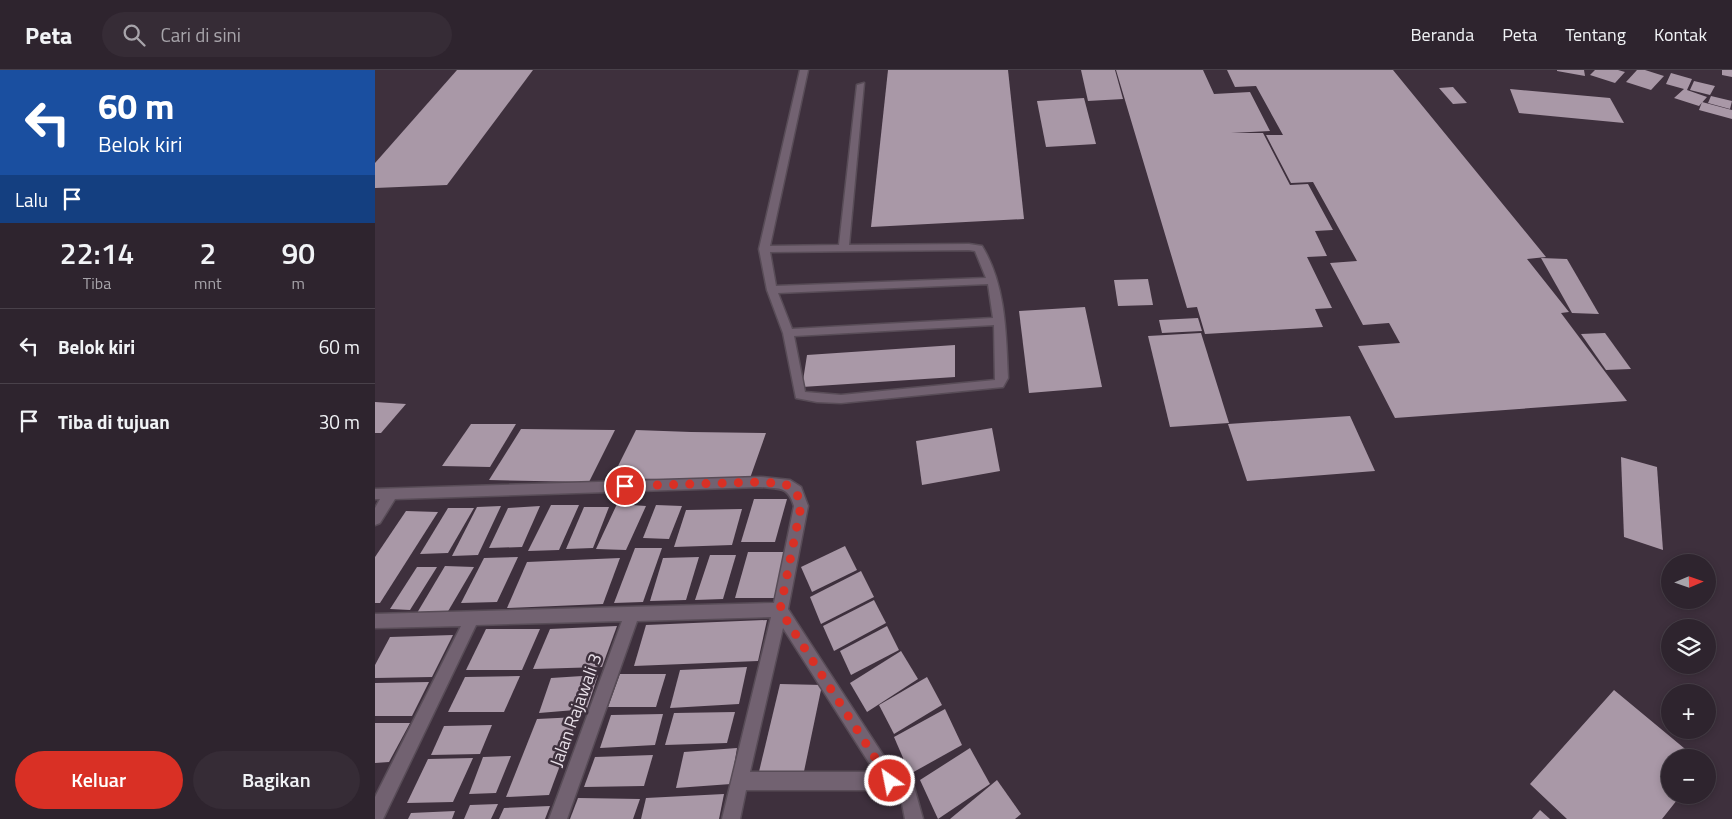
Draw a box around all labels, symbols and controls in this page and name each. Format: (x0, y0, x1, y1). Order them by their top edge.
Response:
search box (102, 12, 452, 57)
text: Peta (25, 17, 72, 53)
text: Cari di sini (160, 20, 241, 49)
icon: search (120, 21, 148, 49)
text: Beranda (1411, 21, 1474, 48)
text: Peta (1502, 21, 1537, 48)
text: Tentang (1565, 21, 1626, 48)
text: Kontak (1654, 21, 1707, 48)
text: 60 m (98, 79, 174, 133)
icon: left (15, 90, 80, 155)
text: Belok kiri (98, 127, 183, 161)
text: Lalu (15, 185, 48, 214)
icon: arrive (58, 185, 86, 213)
text: 22:14 (60, 230, 134, 276)
text: 2 (199, 230, 216, 276)
text: 90 (282, 230, 315, 276)
text: Tiba (83, 271, 111, 295)
text: mnt (194, 271, 222, 295)
text: m (292, 271, 305, 295)
icon: left (15, 332, 43, 360)
text: Belok kiri (58, 332, 135, 361)
text: 60 m (319, 332, 360, 361)
icon: arrive (15, 407, 43, 435)
text: Tiba di tujuan (58, 407, 170, 436)
text: 30 m (319, 407, 360, 436)
pin (604, 465, 646, 507)
icon: arrive (611, 472, 639, 500)
north arrow (1661, 554, 1716, 609)
map controls (1661, 554, 1716, 804)
button: layers (1661, 619, 1716, 674)
street label: Jalan Rajawali 3 (543, 649, 609, 770)
button: + (1661, 684, 1716, 739)
button: − (1661, 749, 1716, 804)
button: Keluar (15, 751, 183, 809)
button: Bagikan (193, 751, 360, 809)
position arrow (863, 754, 915, 806)

